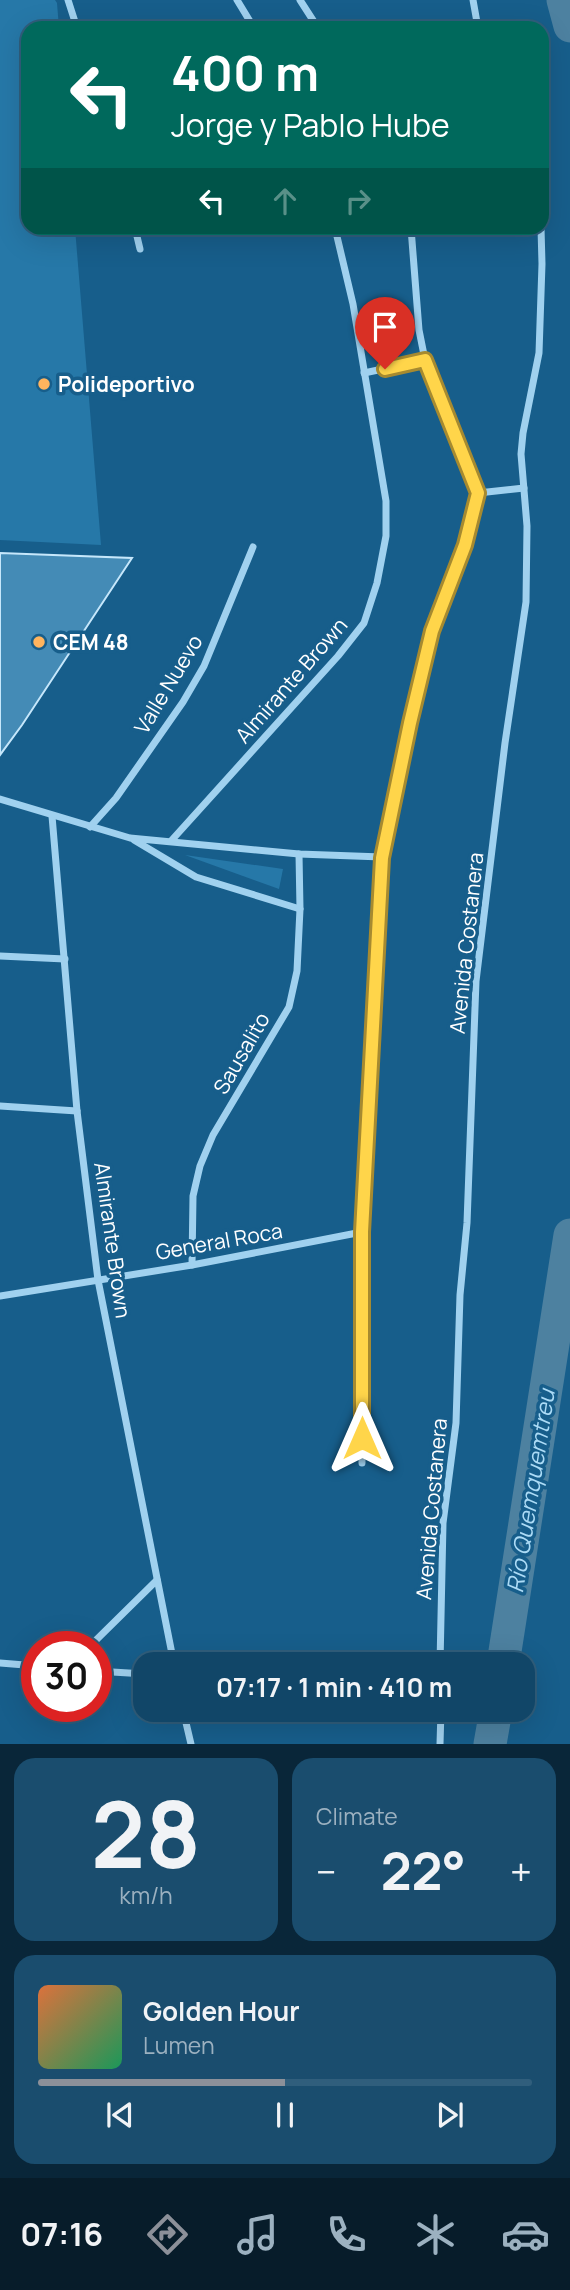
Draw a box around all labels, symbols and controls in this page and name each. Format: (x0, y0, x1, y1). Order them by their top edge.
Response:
text: 400 m (171, 39, 319, 106)
icon: left (56, 49, 147, 140)
text: Jorge y Pablo Hube (171, 103, 450, 147)
icon: left (193, 182, 231, 220)
icon: ahead (266, 182, 304, 220)
icon: right (339, 182, 377, 220)
pin (355, 297, 415, 369)
icon: arrive (366, 308, 404, 346)
place label: Polideportivo (58, 370, 195, 398)
marker: Polideportivo (36, 376, 52, 392)
street label: Almirante Brown (229, 611, 353, 749)
place label: CEM 48 (53, 628, 129, 656)
street label: Valle Nuevo (127, 629, 209, 739)
marker: CEM 48 (31, 634, 47, 650)
street label: Avenida Costanera (443, 851, 489, 1035)
street label: Sausalito (206, 1007, 276, 1099)
street label: Almirante Brown (88, 1160, 138, 1320)
street label: General Roca (153, 1216, 285, 1266)
water label: Río Quemquemtreu (498, 1385, 562, 1595)
position arrow (325, 1401, 399, 1475)
street label: Avenida Costanera (409, 1417, 453, 1601)
speed limit sign: 30 (21, 1631, 112, 1722)
text: 07:17 · 1 min · 410 m (216, 1669, 452, 1705)
text: 28 (91, 1771, 201, 1895)
text: Climate (316, 1800, 398, 1832)
text: 22° (381, 1835, 466, 1906)
text: − (316, 1845, 337, 1897)
text: + (510, 1845, 532, 1897)
text: km/h (119, 1879, 173, 1911)
text: Golden Hour (143, 1993, 300, 2029)
text: Lumen (143, 2029, 215, 2061)
icon: previous (101, 2096, 139, 2134)
icon: pause (266, 2096, 304, 2134)
icon: next (431, 2096, 469, 2134)
icon: directions (143, 2210, 192, 2259)
icon: music (233, 2210, 282, 2259)
icon: phone (322, 2210, 371, 2259)
icon: climate (411, 2210, 460, 2259)
icon: car (501, 2210, 550, 2259)
text: 07:16 (20, 2212, 103, 2256)

